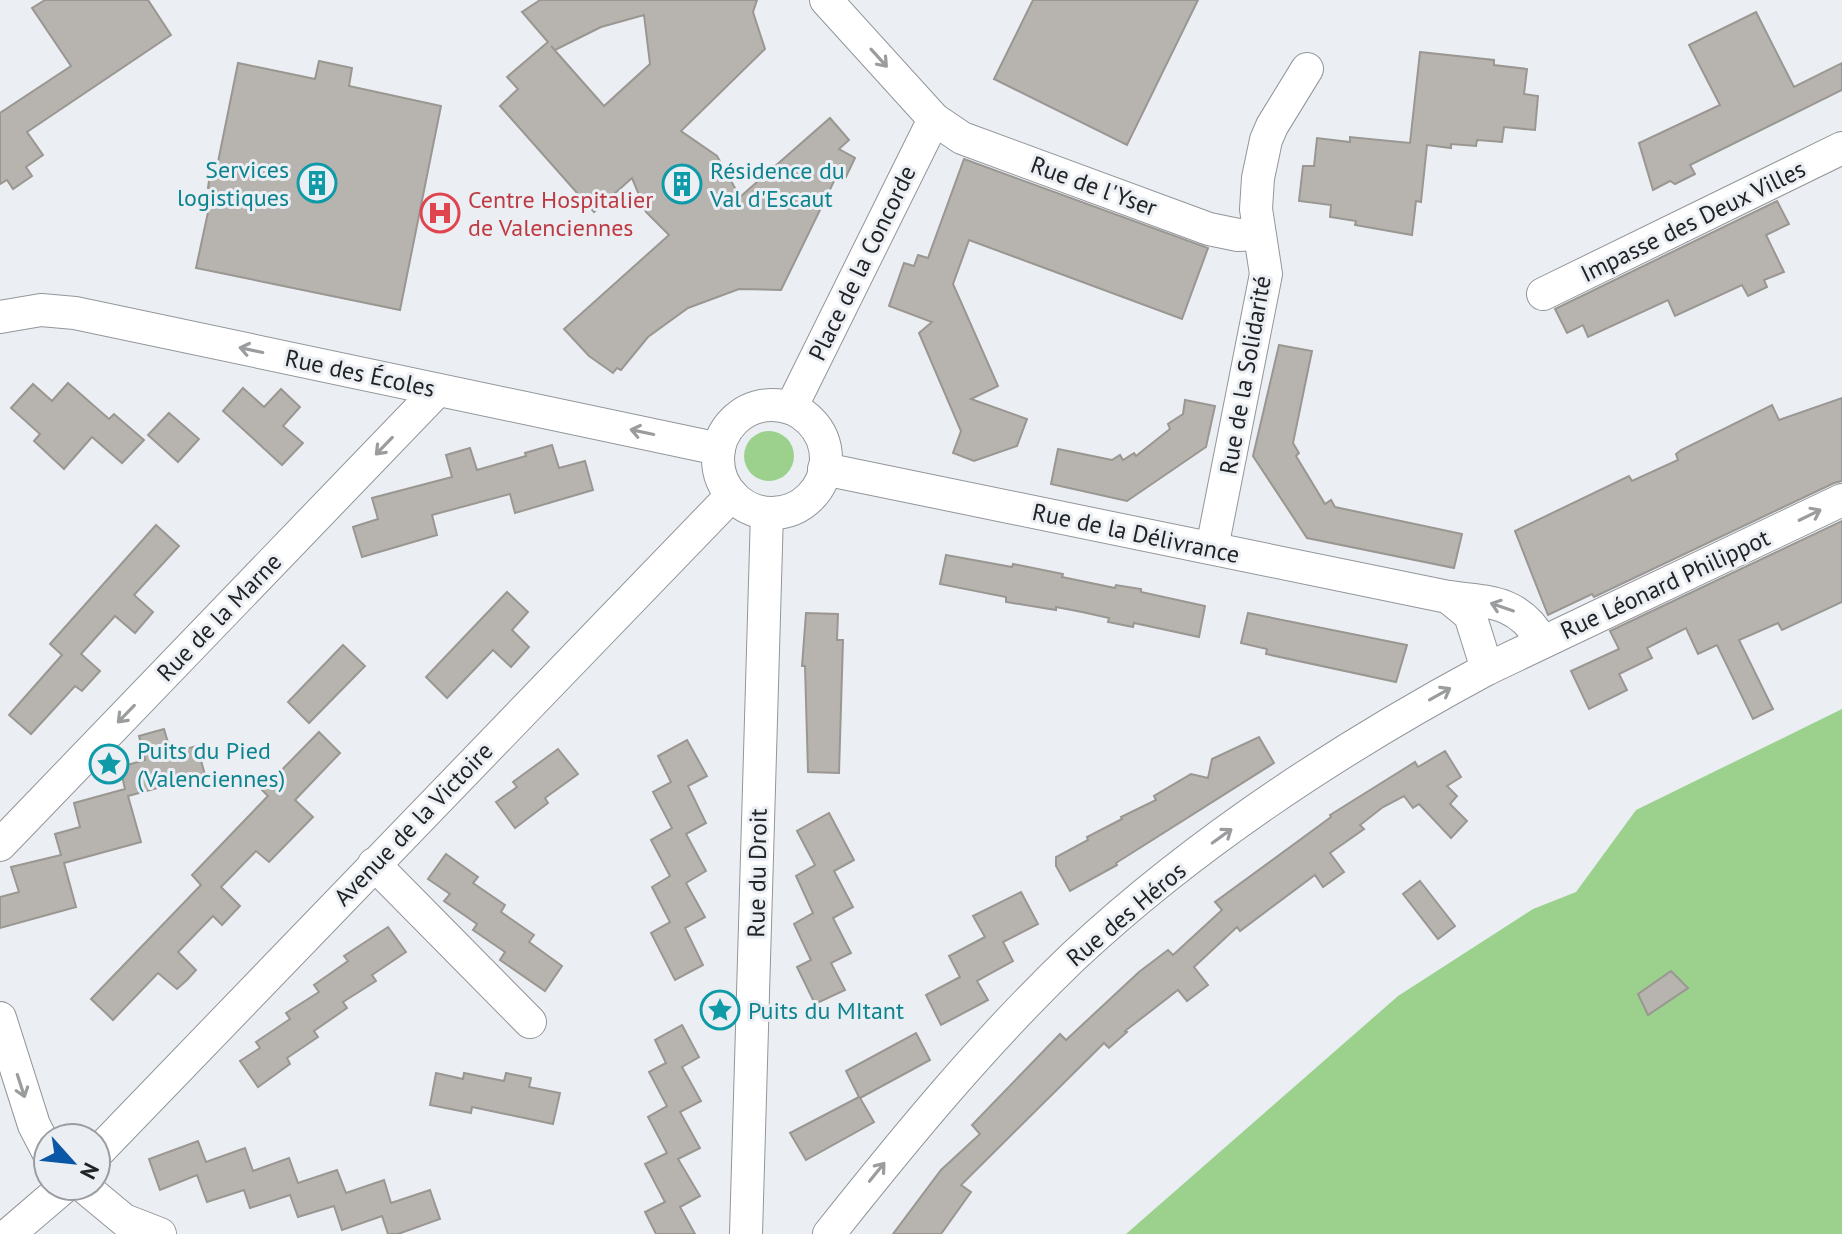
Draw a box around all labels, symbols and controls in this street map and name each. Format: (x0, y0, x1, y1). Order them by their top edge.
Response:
one-way arrow (869, 47, 887, 67)
street label: Rue de l'Yser (1027, 149, 1161, 223)
street label: Impasse des Deux Villes (1576, 153, 1810, 289)
place label: Services logistiques (177, 154, 289, 213)
place label: Résidence du Val d'Escaut (709, 155, 845, 214)
street label: Place de la Concorde (801, 160, 923, 366)
building icon: Services logistiques (296, 162, 338, 204)
building icon: Résidence du Val d'Escaut (661, 163, 703, 205)
place label: Centre Hospitalier de Valenciennes (468, 184, 653, 243)
hospital icon: Centre Hospitalier de Valenciennes (419, 192, 461, 234)
street label: Rue de la Solidarité (1212, 273, 1278, 477)
one-way arrow (238, 342, 264, 357)
street label: Rue des Écoles (282, 342, 438, 404)
one-way arrow (630, 424, 656, 439)
one-way arrow (375, 436, 394, 455)
street label: Rue de la Délivrance (1030, 496, 1242, 570)
one-way arrow (1798, 507, 1822, 522)
street label: Rue Léonard Philippot (1555, 522, 1775, 646)
street label: Rue de la Marne (150, 546, 288, 688)
one-way arrow (1490, 598, 1515, 613)
one-way arrow (1428, 686, 1451, 702)
one-way arrow (117, 704, 136, 723)
place label: Puits du Pied (Valenciennes) (137, 735, 285, 794)
street label: Avenue de la Victoire (327, 736, 499, 912)
place icon: Puits du Pied (Valenciennes) (88, 743, 130, 785)
street label: Rue du Droit (740, 808, 774, 938)
one-way arrow (1211, 827, 1233, 844)
street label: Rue des Héros (1060, 855, 1192, 973)
place icon: Puits du MItant (699, 989, 741, 1031)
place label: Puits du MItant (748, 995, 904, 1026)
one-way arrow (15, 1073, 30, 1098)
north arrow (32, 1122, 112, 1202)
text: N (74, 1158, 106, 1184)
one-way arrow (868, 1163, 886, 1183)

